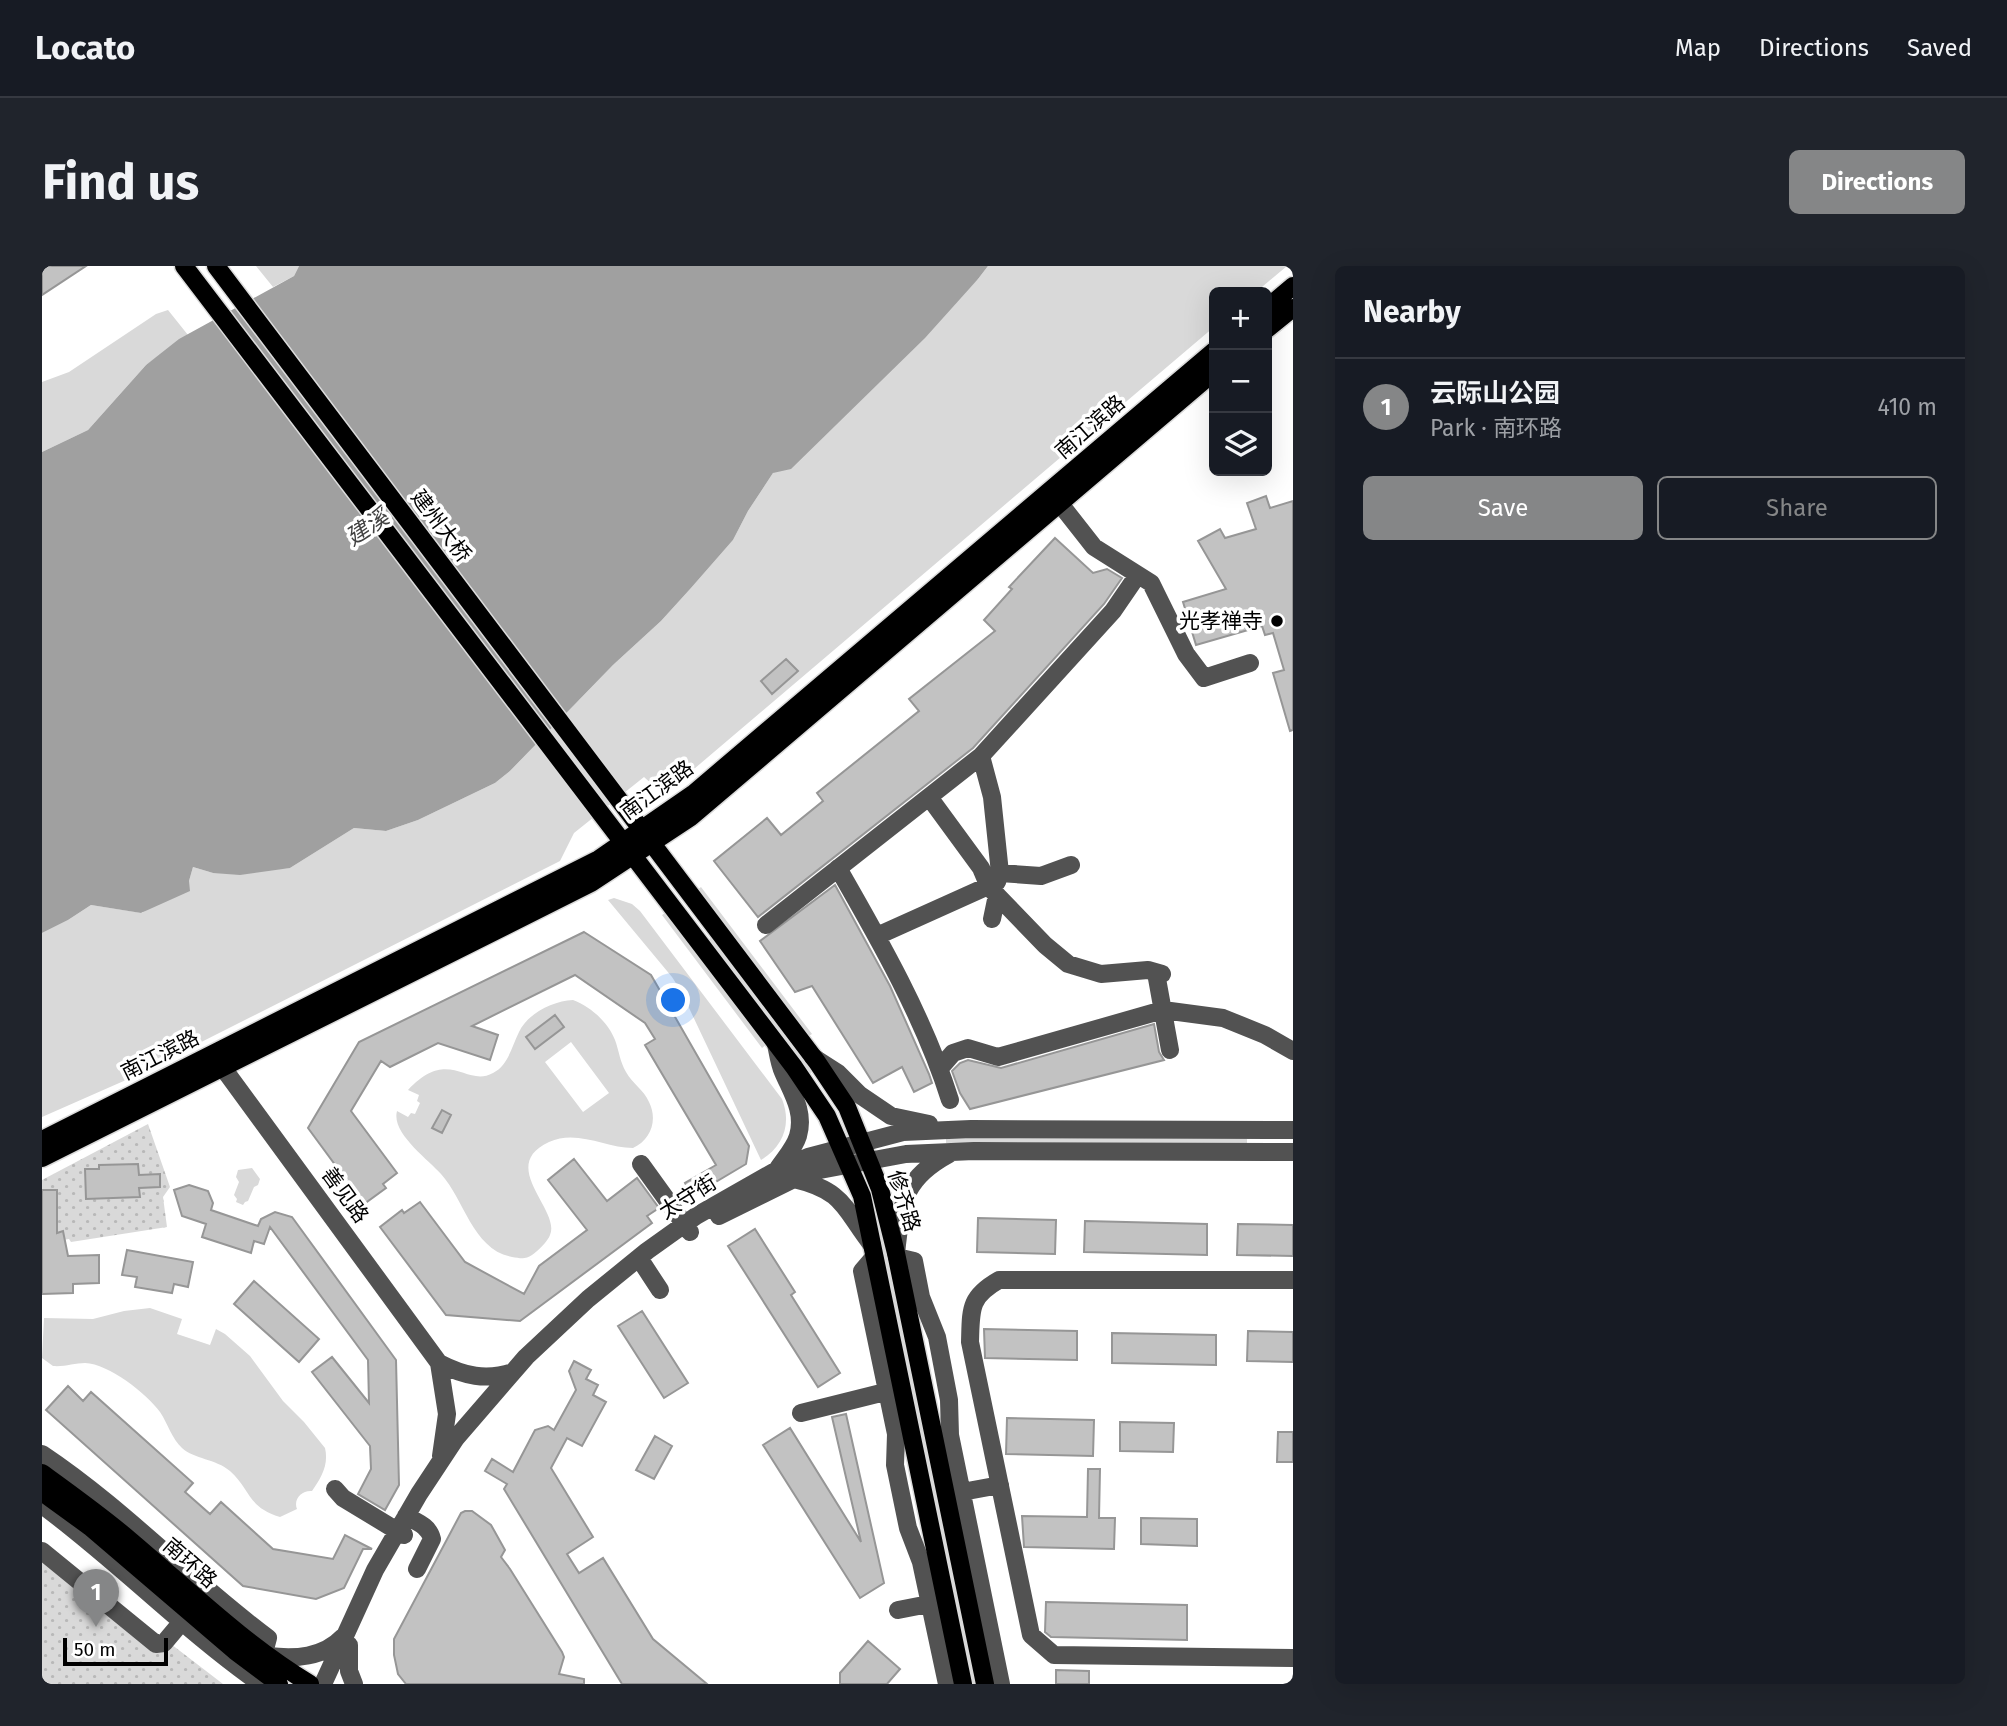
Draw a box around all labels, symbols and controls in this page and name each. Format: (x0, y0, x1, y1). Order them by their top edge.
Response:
text: Locato (35, 28, 135, 68)
text: Map (1675, 34, 1721, 62)
text: Directions (1759, 34, 1869, 62)
text: Saved (1907, 34, 1972, 62)
button: Directions (1789, 150, 1965, 214)
text: Find us (42, 153, 199, 212)
map controls (1209, 287, 1272, 476)
button: + (1209, 287, 1272, 350)
text: Nearby (1363, 294, 1461, 330)
button: − (1209, 350, 1272, 413)
text: 云际山公园 (1430, 378, 1560, 409)
street label: 南江滨路 (1050, 390, 1130, 464)
text: 1 (1381, 393, 1391, 421)
text: 410 m (1877, 393, 1937, 421)
button: layers (1209, 413, 1272, 476)
text: Park · 南环路 (1430, 414, 1562, 442)
button: Save (1363, 476, 1643, 540)
button: Share (1657, 476, 1937, 540)
street label: 建州大桥 (405, 485, 477, 567)
water label: 建溪 (340, 501, 396, 551)
place label: 光孝禅寺 (1179, 608, 1263, 634)
marker: 光孝禅寺 (1269, 613, 1285, 629)
street label: 南江滨路 (615, 755, 699, 825)
your location (656, 983, 690, 1017)
street label: 南江滨路 (117, 1024, 203, 1086)
street label: 善见路 (316, 1162, 374, 1228)
street label: 修齐路 (882, 1167, 926, 1235)
street label: 太守街 (654, 1169, 722, 1225)
street label: 南环路 (158, 1533, 222, 1593)
pin: 1 (73, 1569, 119, 1627)
scale bar (63, 1635, 168, 1667)
text: 50 m (74, 1638, 115, 1661)

